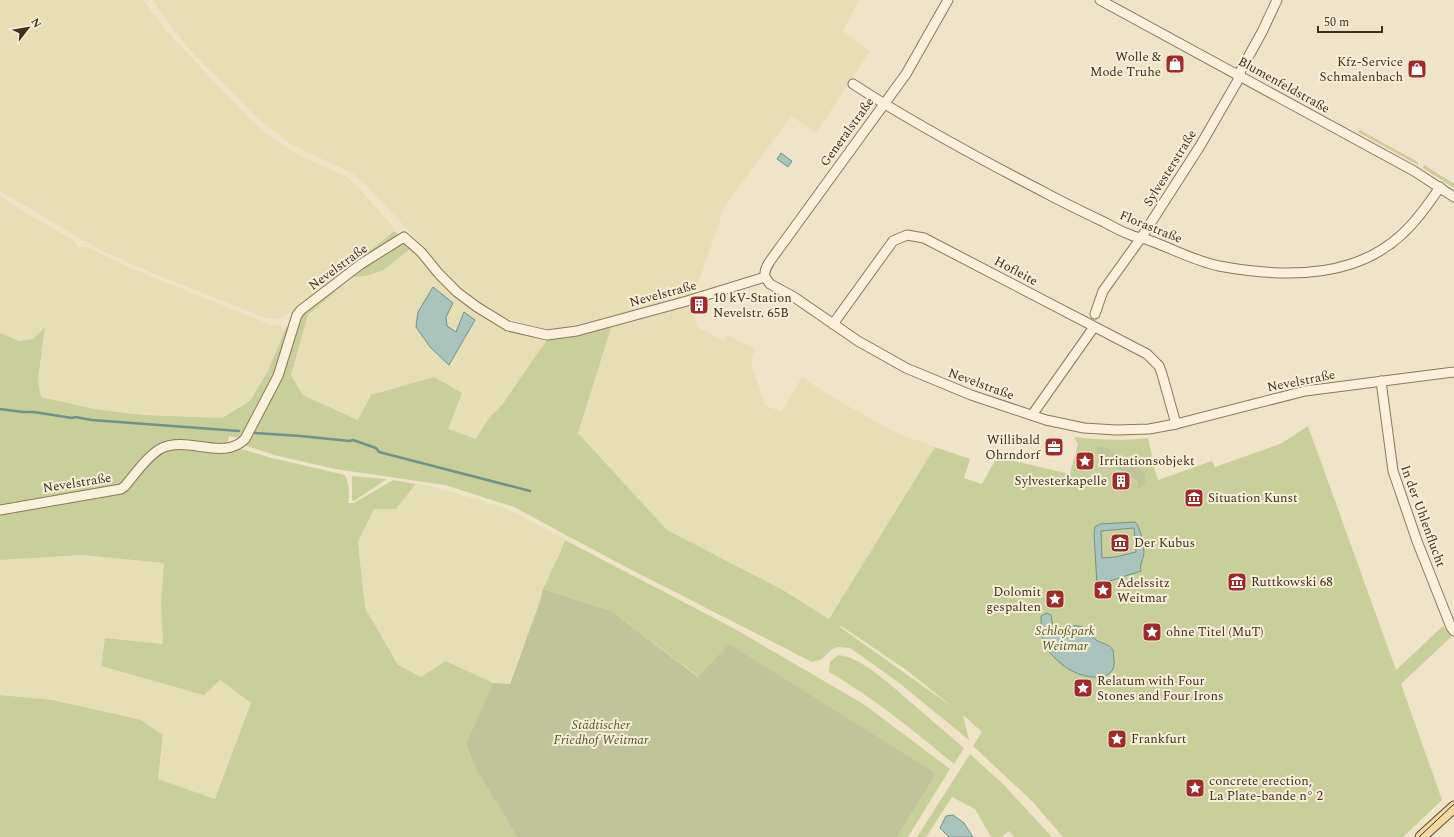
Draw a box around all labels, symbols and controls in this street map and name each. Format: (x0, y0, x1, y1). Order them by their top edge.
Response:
north arrow (8, 8, 48, 48)
scale bar (1318, 8, 1382, 34)
text: 50 m (1324, 13, 1349, 32)
text: N (27, 15, 46, 31)
place label: Wolle & Mode Truhe (1090, 47, 1162, 82)
street label: Blumenfeldstraße (1234, 51, 1334, 119)
place label: Kfz-Service Schmalenbach (1320, 52, 1403, 87)
shop icon: Wolle & Mode Truhe (1164, 53, 1186, 75)
shop icon: Kfz-Service Schmalenbach (1406, 58, 1428, 80)
street label: Generalstraße (815, 93, 879, 171)
street label: Sylvesterstraße (1138, 126, 1202, 210)
street label: Florastraße (1117, 205, 1185, 249)
street label: Nevelstraße (304, 239, 372, 295)
street label: Hofleite (991, 251, 1041, 291)
street label: Nevelstraße (627, 275, 699, 313)
place label: 10 kV-Station Nevelstr. 65B (713, 288, 792, 323)
building icon: 10 kV-Station Nevelstr. 65B (688, 294, 710, 316)
street label: Nevelstraße (945, 363, 1017, 405)
street label: Nevelstraße (1265, 365, 1337, 397)
place label: Willibald Ohrndorf (985, 430, 1042, 465)
office icon: Willibald Ohrndorf (1043, 436, 1065, 458)
place icon: Irritationsobjekt (1074, 450, 1096, 472)
place label: Irritationsobjekt (1099, 451, 1195, 471)
street label: In der Uhlenflucht (1395, 462, 1451, 570)
street label: Nevelstraße (41, 468, 113, 498)
building icon: Sylvesterkapelle (1110, 470, 1132, 492)
place label: Sylvesterkapelle (1015, 471, 1107, 491)
museum icon: Situation Kunst (1183, 487, 1205, 509)
place label: Situation Kunst (1208, 488, 1298, 508)
museum icon: Der Kubus (1109, 532, 1131, 554)
place label: Der Kubus (1134, 533, 1195, 553)
museum icon: Ruttkowski 68 (1226, 571, 1248, 593)
place label: Ruttkowski 68 (1251, 572, 1333, 592)
place label: Adelssitz Weitmar (1117, 573, 1170, 608)
place icon: Adelssitz Weitmar (1092, 579, 1114, 601)
place label: Dolomit gespalten (986, 582, 1041, 617)
place icon: Dolomit gespalten (1044, 588, 1066, 610)
park label: Schloßpark Weitmar (1035, 621, 1095, 656)
place icon: ohne Titel (MuT) (1141, 621, 1163, 643)
place label: ohne Titel (MuT) (1166, 622, 1264, 642)
place label: Relatum with Four Stones and Four Irons (1097, 671, 1224, 706)
place icon: Relatum with Four Stones and Four Irons (1072, 677, 1094, 699)
park label: Städtischer Friedhof Weitmar (554, 715, 649, 750)
place icon: Frankfurt (1106, 728, 1128, 750)
place label: Frankfurt (1131, 729, 1187, 749)
place label: concrete erection, La Plate-bande n° 2 (1209, 771, 1323, 806)
place icon: concrete erection, La Plate-bande n° 2 (1184, 777, 1206, 799)

